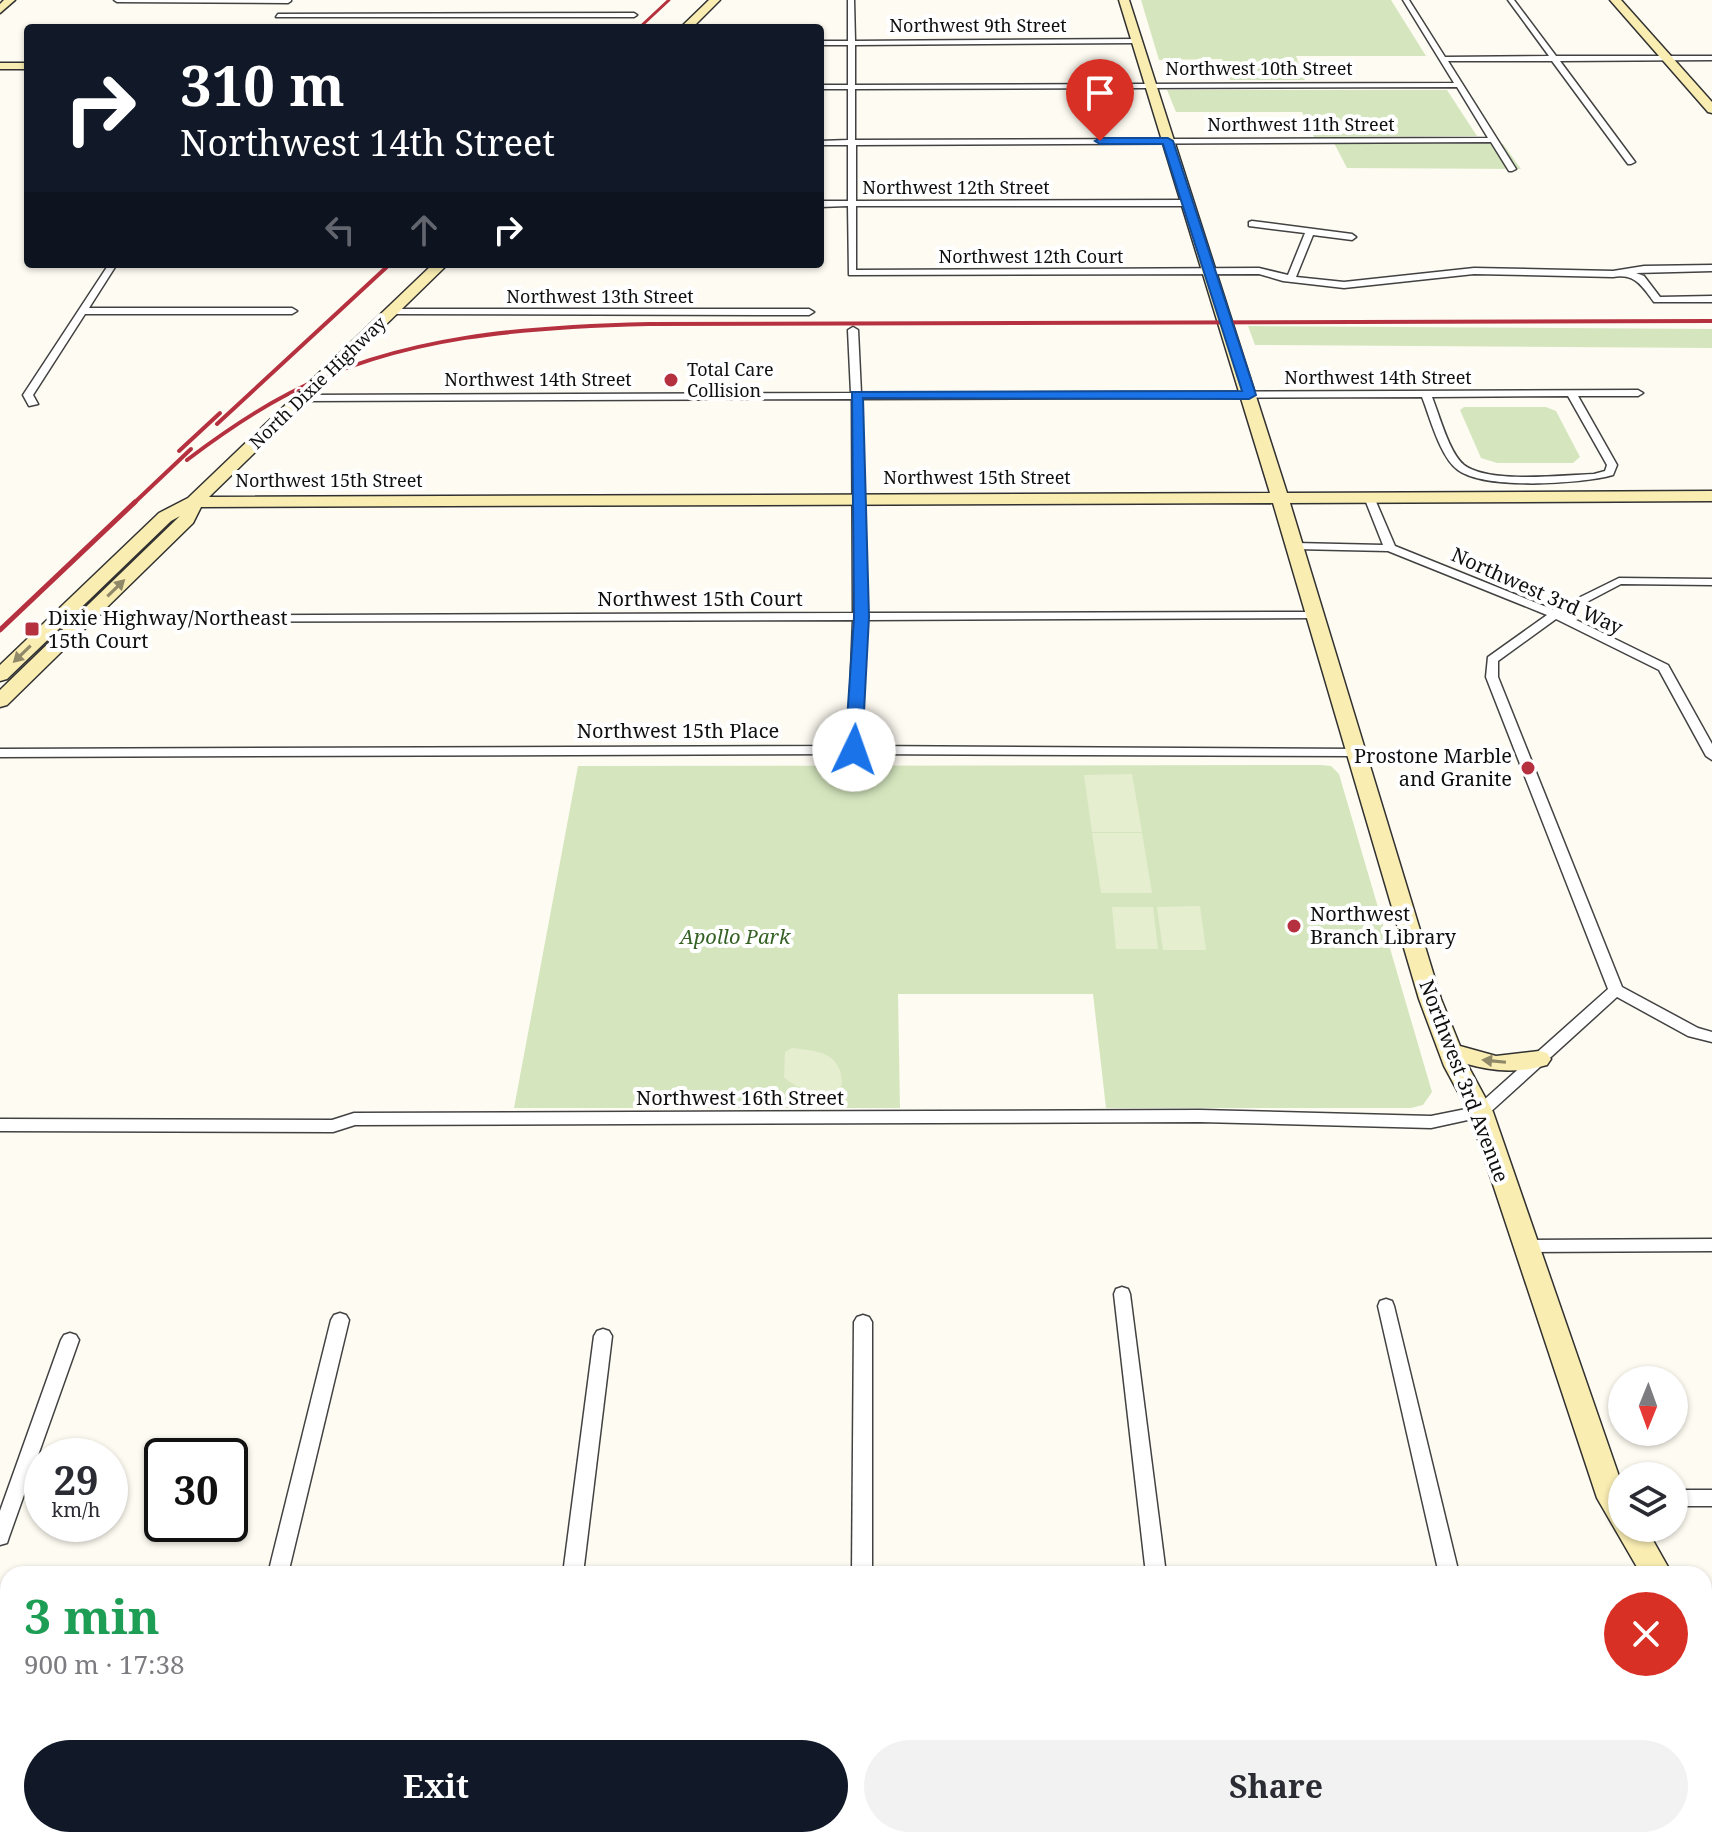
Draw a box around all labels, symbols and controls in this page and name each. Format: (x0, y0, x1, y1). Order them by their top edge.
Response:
street label: Northwest 9th Street (889, 13, 1067, 37)
text: 310 m (180, 46, 345, 122)
icon: right (48, 56, 152, 160)
street label: Northwest 10th Street (1165, 56, 1353, 80)
pin (1066, 59, 1134, 141)
icon: arrive (1078, 71, 1122, 115)
street label: Northwest 11th Street (1207, 112, 1395, 136)
text: Northwest 14th Street (180, 118, 555, 167)
street label: Northwest 12th Street (862, 175, 1050, 199)
icon: left (318, 208, 362, 252)
icon: ahead (402, 208, 446, 252)
icon: right (486, 208, 530, 252)
street label: Northwest 12th Court (939, 244, 1123, 268)
street label: Northwest 13th Street (506, 284, 694, 308)
street label: North Dixie Highway (244, 310, 391, 454)
place label: Total Care Collision (687, 357, 774, 402)
street label: Northwest 14th Street (1284, 365, 1472, 389)
street label: Northwest 14th Street (444, 367, 632, 391)
marker: Total Care Collision (662, 371, 680, 389)
street label: Northwest 15th Street (883, 465, 1071, 489)
street label: Northwest 15th Street (235, 468, 423, 492)
street label: Northwest 3rd Way (1447, 541, 1628, 641)
one-way arrow (106, 579, 125, 598)
street label: Northwest 15th Court (597, 585, 803, 612)
place label: Dixie Highway/Northeast 15th Court (48, 604, 288, 654)
marker: Dixie Highway/Northeast 15th Court (23, 620, 41, 638)
one-way arrow (13, 644, 32, 662)
position arrow (812, 708, 896, 792)
street label: Northwest 15th Place (577, 717, 779, 744)
place label: Prostone Marble and Granite (1354, 742, 1512, 792)
marker: Prostone Marble and Granite (1519, 759, 1537, 777)
place label: Northwest Branch Library (1310, 900, 1457, 950)
marker: Northwest Branch Library (1285, 917, 1303, 935)
park label: Apollo Park (678, 923, 791, 950)
street label: Northwest 3rd Avenue (1413, 976, 1516, 1186)
one-way arrow (1481, 1054, 1506, 1067)
street label: Northwest 16th Street (636, 1084, 844, 1111)
north arrow (1608, 1366, 1688, 1446)
map controls (1608, 1366, 1688, 1542)
speed limit sign: 30 (144, 1438, 248, 1542)
text: 29 (53, 1452, 99, 1507)
button: layers (1608, 1462, 1688, 1542)
text: km/h (51, 1496, 101, 1523)
text: 3 min (24, 1583, 160, 1648)
button: close (1604, 1592, 1688, 1676)
text: 900 m · 17:38 (24, 1646, 185, 1682)
button: Exit (24, 1740, 848, 1832)
button: Share (864, 1740, 1688, 1832)

